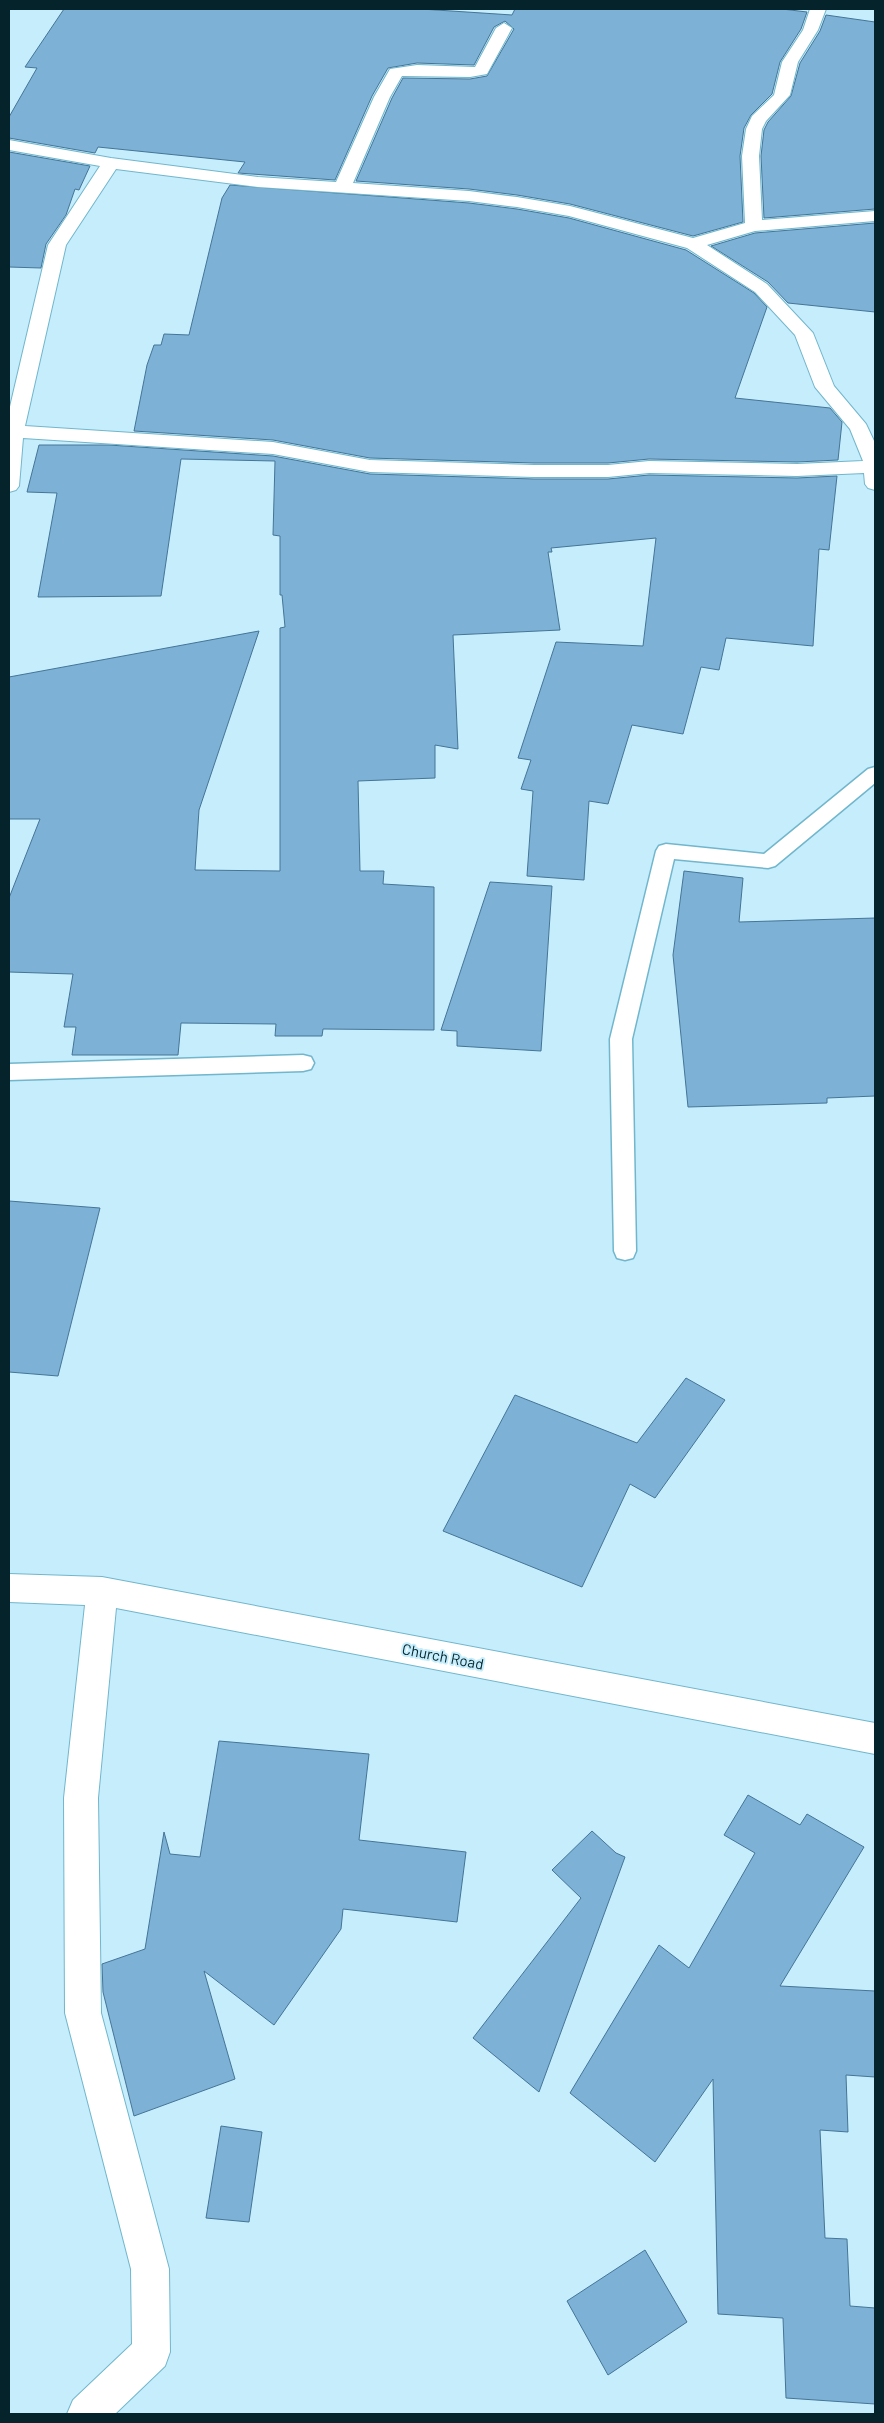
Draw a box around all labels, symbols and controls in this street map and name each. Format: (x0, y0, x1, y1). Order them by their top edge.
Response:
street label: Church Road (401, 1639, 485, 1673)

